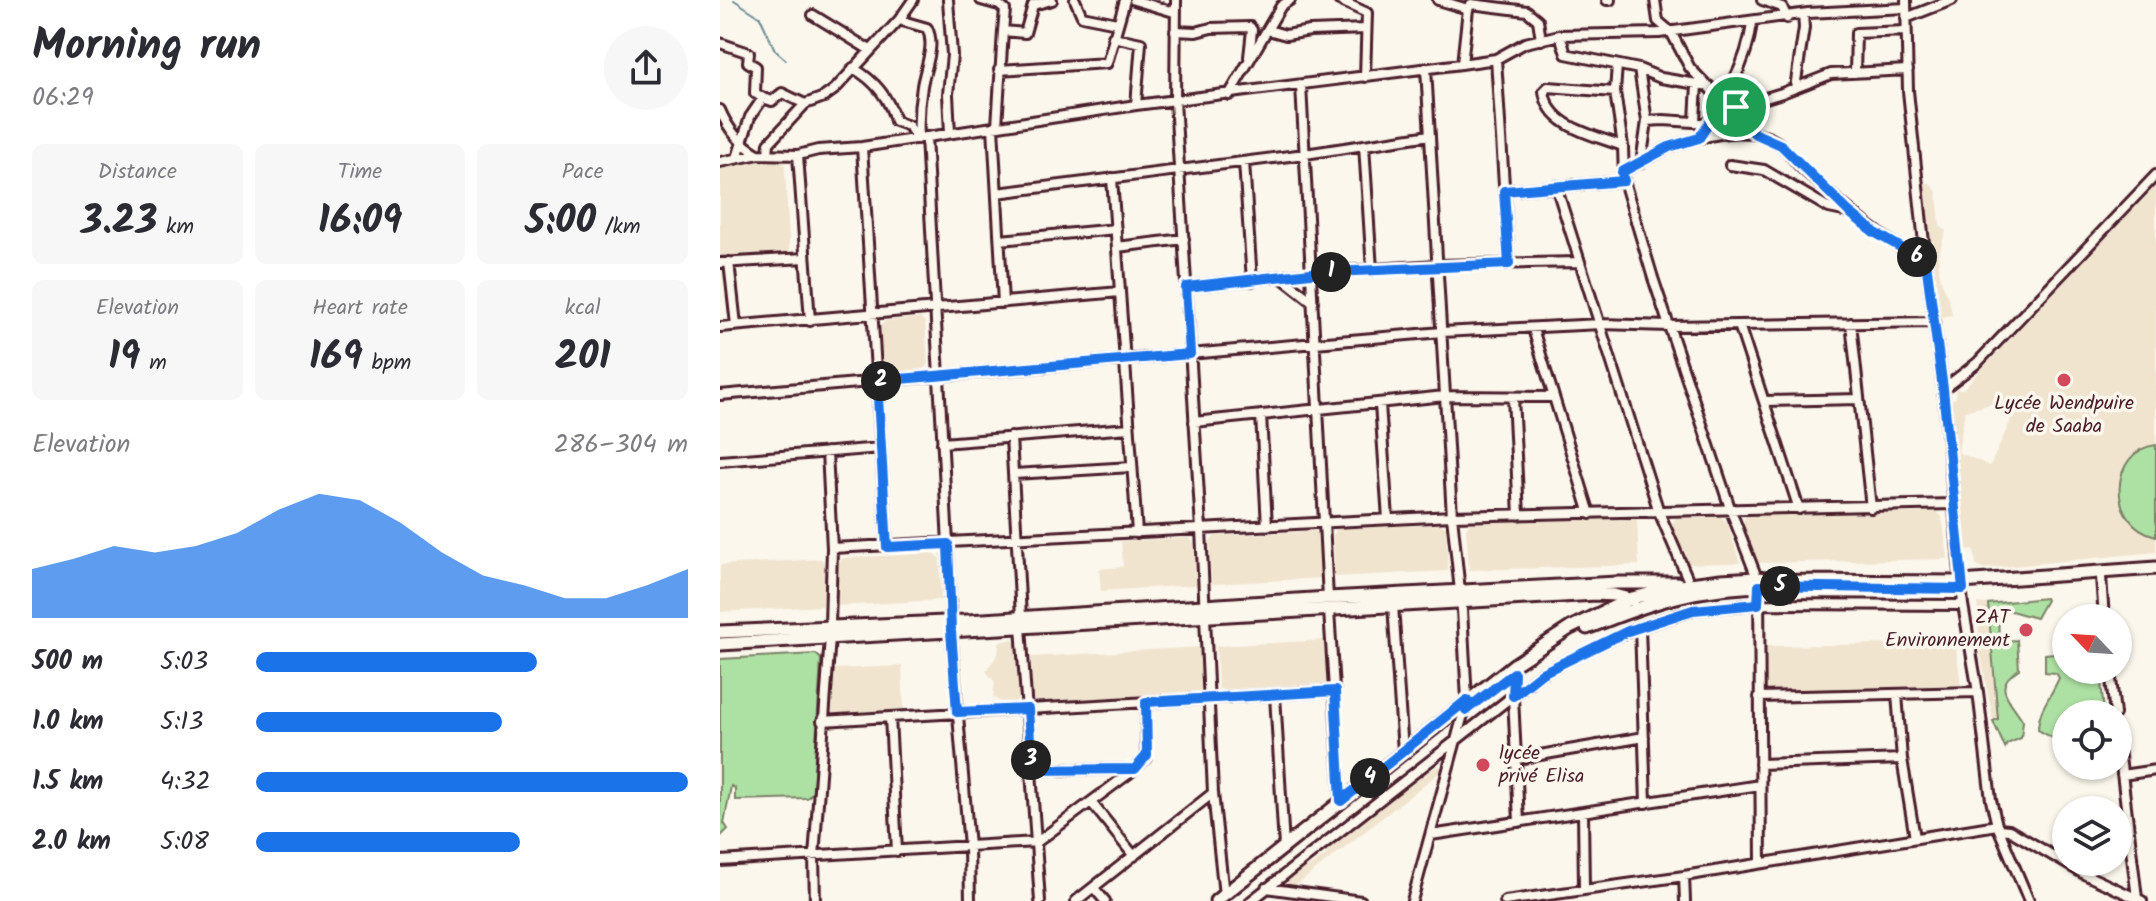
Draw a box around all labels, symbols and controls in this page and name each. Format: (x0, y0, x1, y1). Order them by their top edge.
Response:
text: Morning run (32, 12, 261, 82)
button: share (604, 26, 688, 110)
pin (1702, 73, 1770, 141)
text: 06:29 (32, 77, 94, 119)
icon: arrive (1714, 85, 1758, 129)
text: Distance (98, 155, 177, 190)
text: Time (338, 155, 382, 190)
text: Pace (562, 155, 604, 190)
text: 3.23 (81, 190, 157, 254)
text: 16:09 (318, 190, 402, 254)
text: 5:00 (525, 190, 596, 254)
text: km (157, 210, 194, 245)
text: /km (596, 210, 640, 245)
pin: 6 (1897, 237, 1937, 277)
text: 6 (1911, 239, 1923, 274)
pin: 1 (1311, 252, 1351, 292)
text: 1 (1328, 254, 1334, 289)
text: Elevation (96, 291, 179, 326)
text: Heart rate (312, 291, 408, 326)
text: kcal (565, 291, 601, 326)
text: 19 (108, 326, 140, 390)
text: 169 (309, 326, 363, 390)
text: 201 (555, 326, 611, 390)
text: m (140, 346, 167, 381)
text: bpm (363, 346, 411, 381)
pin: 2 (861, 361, 901, 401)
text: 2 (875, 363, 887, 398)
marker: Lycée Wendpuire de Saaba (2055, 371, 2073, 389)
place label: Lycée Wendpuire de Saaba (1994, 388, 2134, 443)
text: Elevation (32, 424, 130, 466)
text: 286–304 m (554, 424, 688, 466)
pin: 5 (1760, 566, 1800, 606)
text: 5 (1774, 568, 1786, 603)
place label: ZAT Environnement (1885, 602, 2012, 657)
north arrow (2052, 604, 2132, 684)
map controls (2052, 604, 2132, 876)
marker: ZAT Environnement (2017, 621, 2035, 639)
text: 500 m (32, 641, 103, 683)
text: 5:03 (160, 641, 208, 683)
button: locate (2052, 700, 2132, 780)
text: 1.0 km (32, 701, 103, 743)
text: 5:13 (160, 701, 203, 743)
place label: lycée privé Elisa (1498, 738, 1584, 793)
pin: 3 (1011, 740, 1051, 780)
text: 3 (1025, 742, 1037, 777)
marker: lycée privé Elisa (1474, 756, 1492, 774)
pin: 4 (1350, 758, 1390, 798)
text: 4 (1364, 760, 1376, 795)
text: 1.5 km (32, 761, 103, 803)
text: 4:32 (160, 761, 211, 803)
button: layers (2052, 796, 2132, 876)
text: 2.0 km (32, 821, 111, 863)
text: 5:08 (160, 821, 209, 863)

